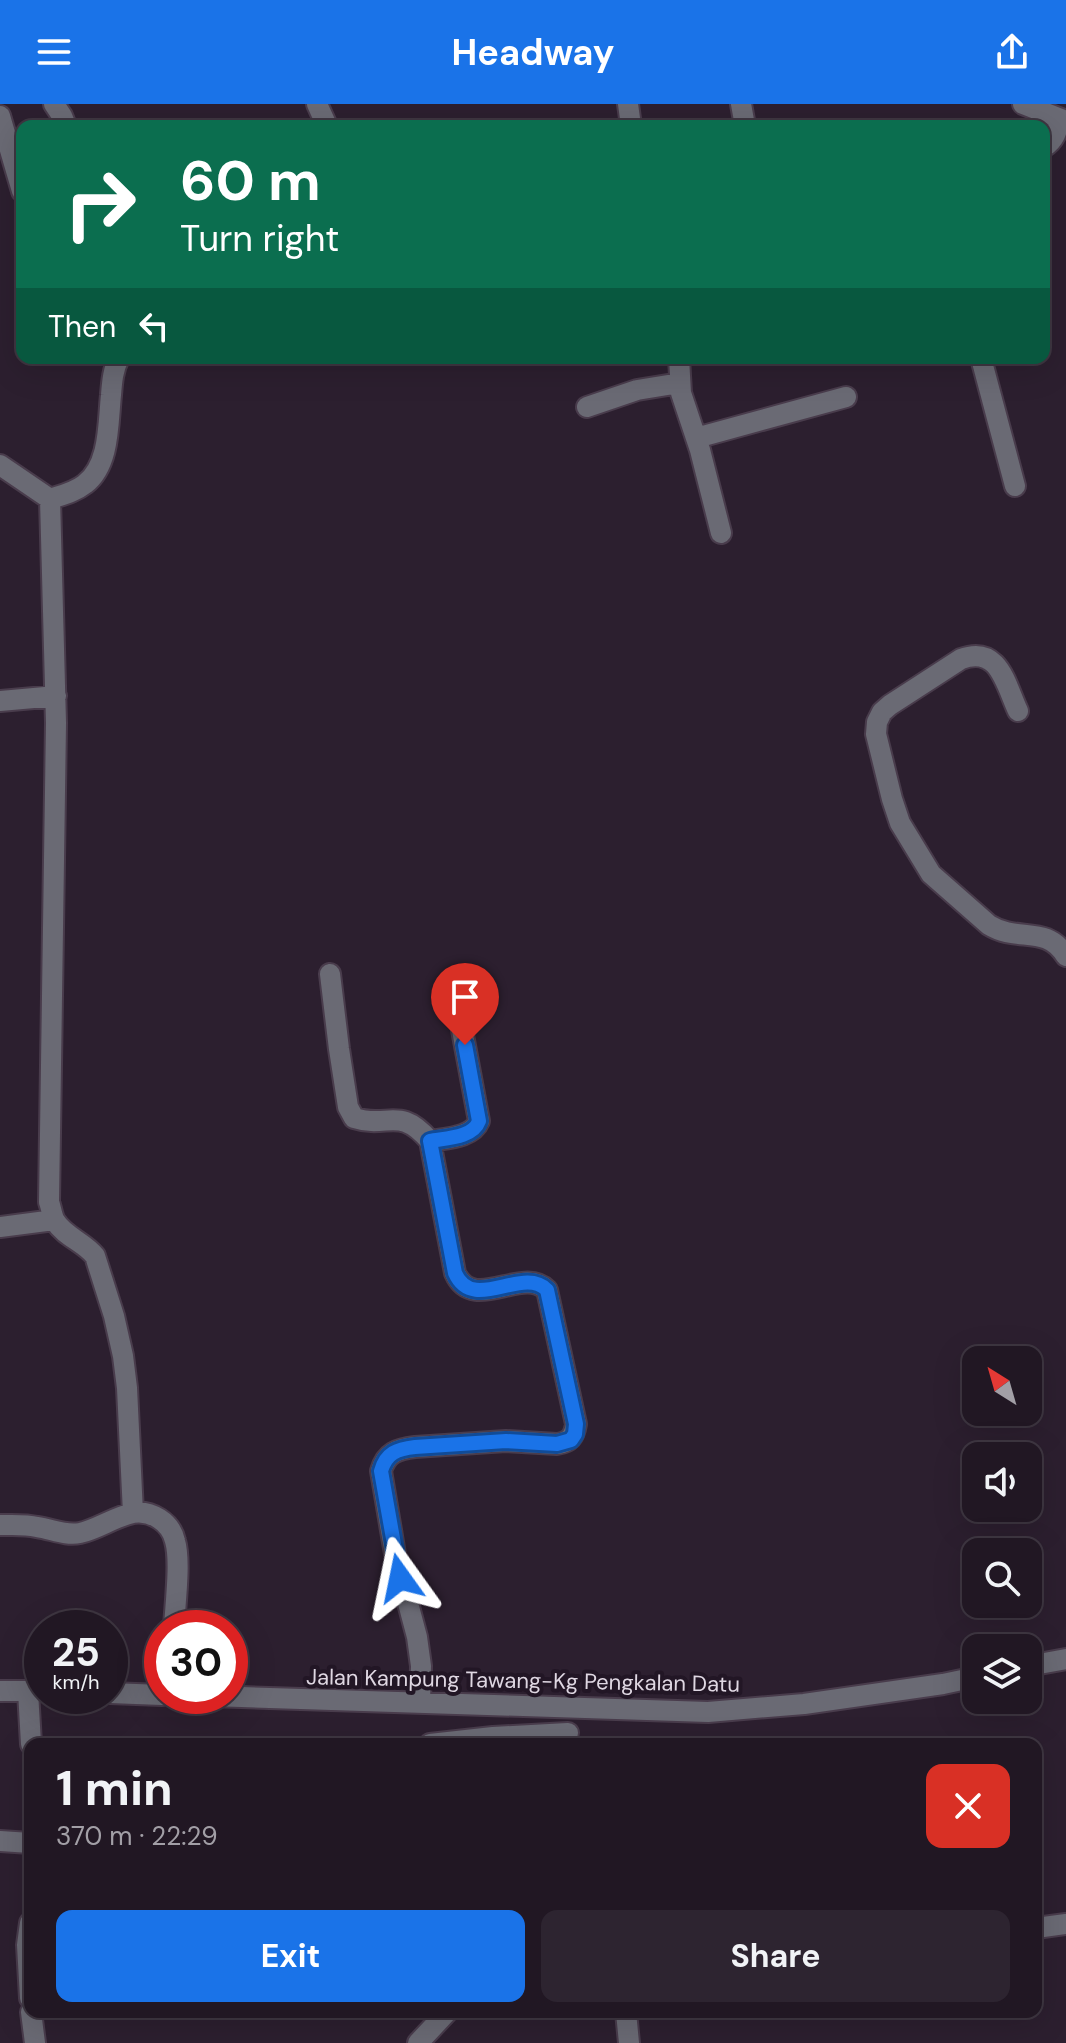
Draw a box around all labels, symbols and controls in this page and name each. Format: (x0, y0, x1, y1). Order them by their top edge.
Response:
text: Headway (452, 29, 614, 76)
icon: menu (32, 30, 76, 74)
icon: share (990, 30, 1034, 74)
text: 60 m (180, 144, 321, 217)
icon: right (48, 152, 152, 256)
text: Turn right (180, 215, 339, 262)
icon: left (132, 304, 176, 348)
text: Then (48, 307, 116, 346)
pin (431, 963, 499, 1045)
icon: arrive (443, 975, 487, 1019)
north arrow (962, 1346, 1042, 1426)
map controls (962, 1346, 1042, 1714)
button: sound (962, 1442, 1042, 1522)
position arrow (358, 1536, 442, 1620)
button: search (962, 1538, 1042, 1618)
speed limit sign: 30 (144, 1610, 248, 1714)
text: 25 (52, 1626, 100, 1678)
button: layers (962, 1634, 1042, 1714)
street label: Jalan Kampung Tawang-Kg Pengkalan Datu (306, 1662, 740, 1699)
text: km/h (52, 1669, 100, 1695)
text: 1 min (56, 1757, 173, 1820)
button: close (926, 1764, 1010, 1848)
text: 370 m · 22:29 (56, 1819, 218, 1853)
button: Exit (56, 1910, 525, 2002)
button: Share (541, 1910, 1010, 2002)

